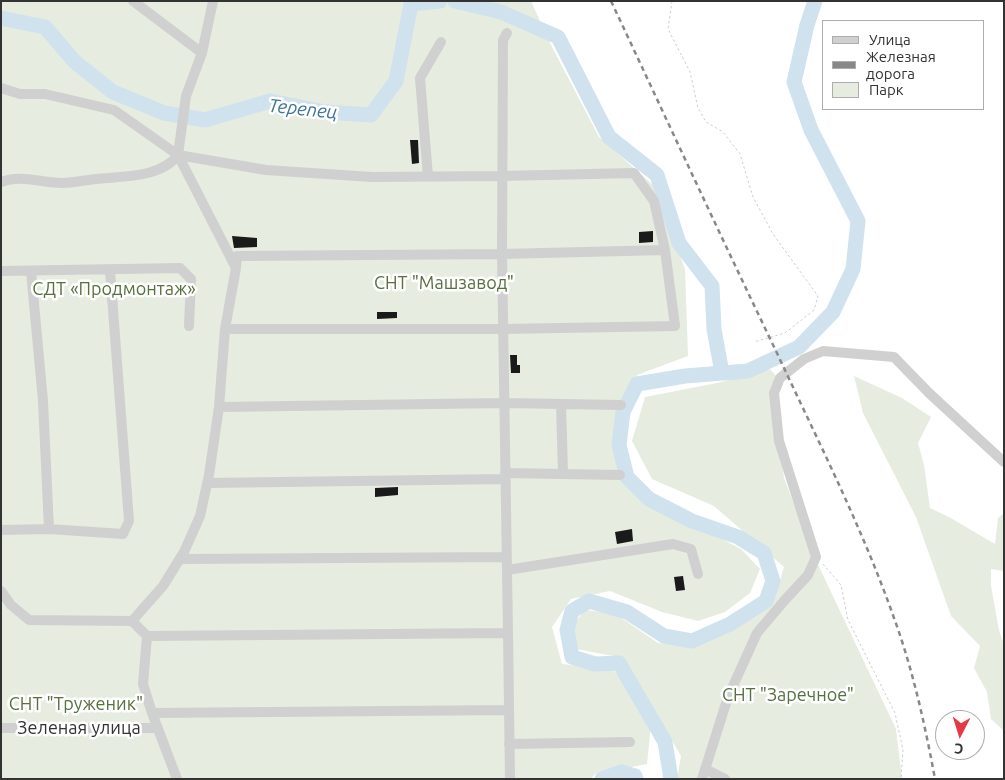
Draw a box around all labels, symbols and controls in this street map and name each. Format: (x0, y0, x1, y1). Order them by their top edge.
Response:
legend (822, 20, 985, 110)
text: Улица (869, 31, 911, 48)
text: Железная дорога (866, 48, 936, 82)
text: Парк (869, 81, 904, 98)
water label: Терепец (267, 94, 339, 124)
park label: СНТ "Машзавод" (374, 272, 514, 294)
park label: СДТ «Продмонтаж» (32, 278, 196, 300)
park label: СНТ "Заречное" (722, 684, 854, 706)
park label: СНТ "Труженик" (9, 693, 143, 715)
north arrow (935, 710, 985, 760)
street label: Зеленая улица (17, 717, 141, 739)
text: С (954, 741, 964, 757)

